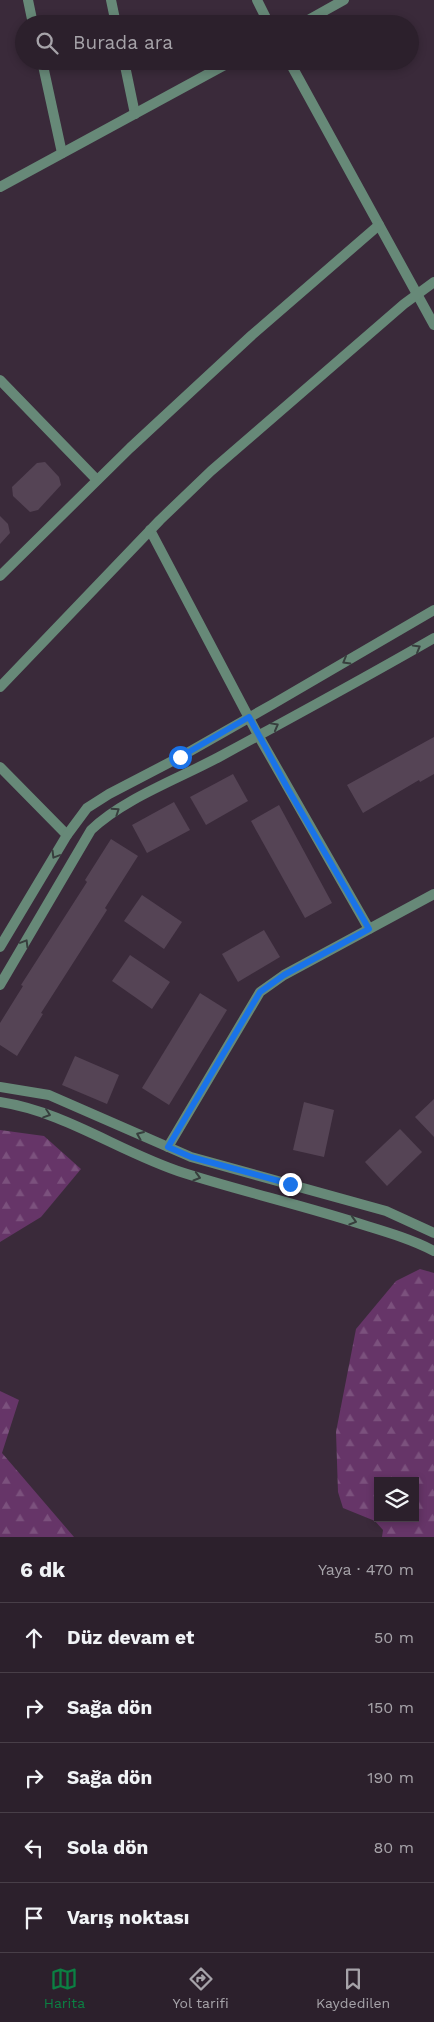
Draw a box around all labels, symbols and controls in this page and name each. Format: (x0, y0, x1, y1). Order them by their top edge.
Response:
search box (15, 15, 419, 70)
icon: search (33, 29, 61, 57)
text: Burada ara (73, 31, 173, 54)
one-way arrow (412, 644, 421, 654)
one-way arrow (343, 655, 352, 665)
one-way arrow (269, 722, 278, 732)
route start (169, 746, 192, 769)
one-way arrow (110, 808, 120, 817)
one-way arrow (51, 849, 61, 858)
one-way arrow (19, 940, 29, 949)
one-way arrow (42, 1108, 51, 1118)
one-way arrow (136, 1131, 145, 1141)
one-way arrow (192, 1171, 200, 1181)
route end (279, 1173, 302, 1196)
one-way arrow (348, 1216, 357, 1226)
map controls (374, 1477, 419, 1522)
button: layers (374, 1477, 419, 1522)
text: 6 dk (20, 1557, 65, 1582)
text: Yaya · 470 m (318, 1560, 414, 1579)
icon: ahead (20, 1624, 48, 1652)
text: Düz devam et (67, 1626, 194, 1649)
text: 50 m (374, 1628, 414, 1647)
icon: right (20, 1694, 48, 1722)
text: Sağa dön (67, 1696, 152, 1719)
text: 150 m (368, 1698, 414, 1717)
icon: right (20, 1764, 48, 1792)
text: Sağa dön (67, 1766, 152, 1789)
text: 190 m (367, 1768, 414, 1787)
icon: left (20, 1834, 48, 1862)
text: Sola dön (67, 1836, 148, 1859)
text: 80 m (373, 1838, 414, 1857)
icon: arrive (20, 1904, 48, 1932)
text: Varış noktası (67, 1906, 189, 1929)
tab: Harita (44, 1965, 85, 2011)
tab: Yol tarifi (173, 1965, 229, 2011)
tab: Kaydedilen (316, 1965, 390, 2011)

